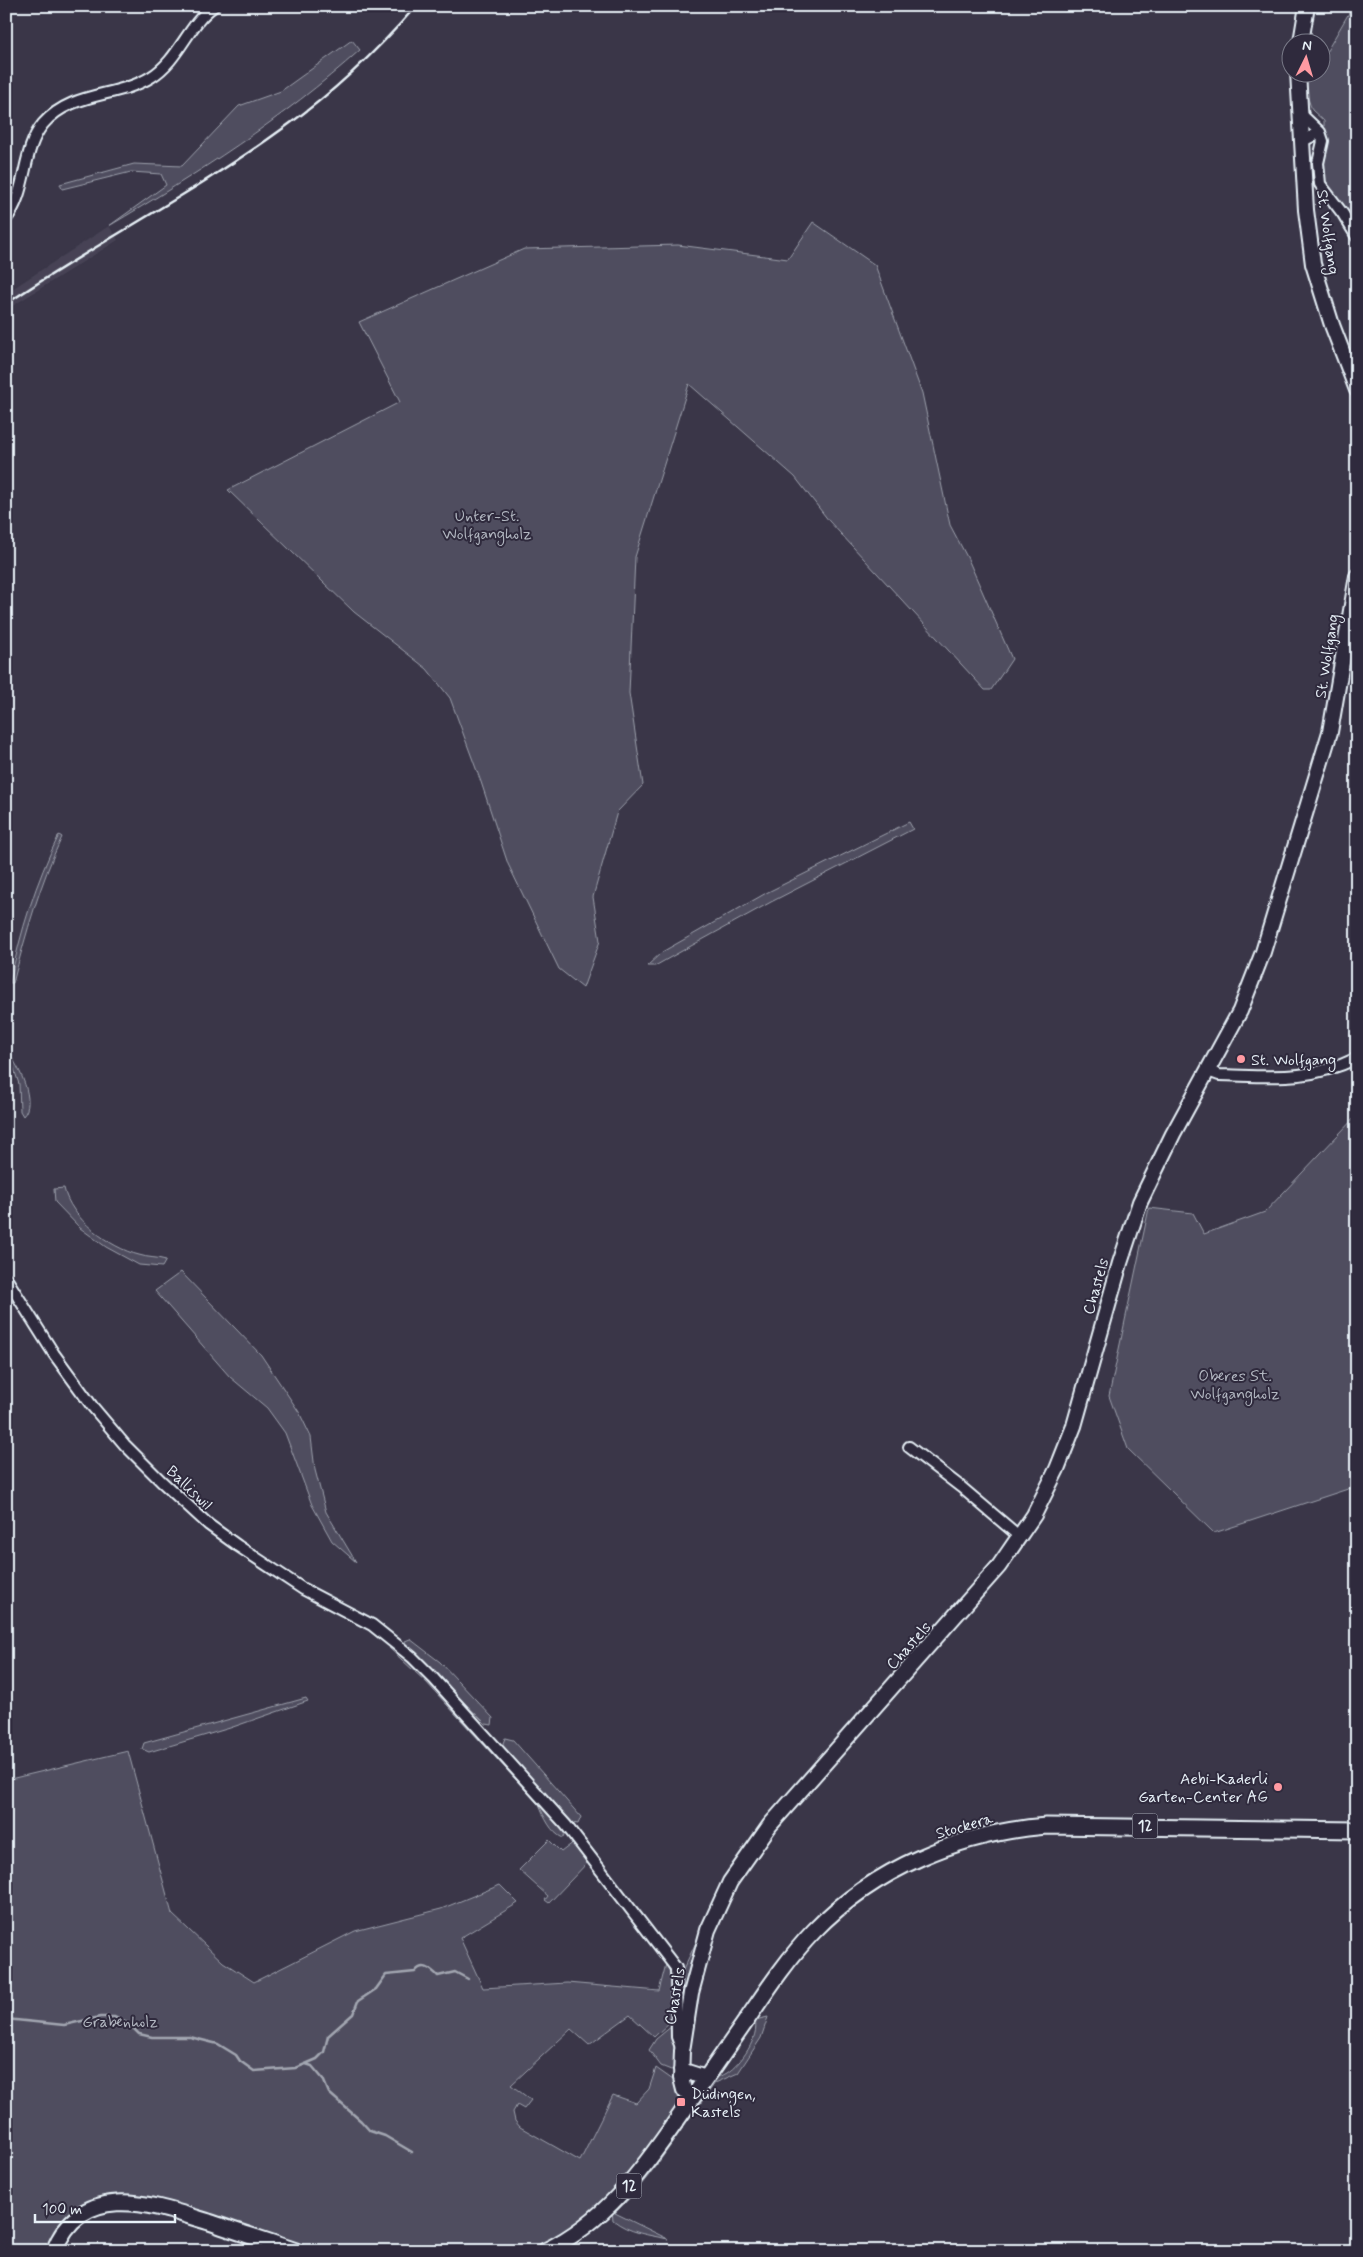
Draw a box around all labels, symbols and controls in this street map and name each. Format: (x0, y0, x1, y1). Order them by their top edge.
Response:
north arrow (1280, 32, 1330, 82)
text: N (1302, 37, 1312, 55)
street label: St. Wolfgang (1310, 188, 1344, 276)
park label: Unter-St. Wolfgangholz (442, 506, 532, 546)
street label: St. Wolfgang (1310, 612, 1346, 700)
place label: St. Wolfgang (1251, 1050, 1336, 1072)
marker: St. Wolfgang (1235, 1053, 1247, 1065)
street label: Chastels (1078, 1256, 1115, 1317)
park label: Oberes St. Wolfgangholz (1190, 1366, 1280, 1406)
street label: Balliswil (161, 1461, 217, 1515)
street label: Chastels (882, 1617, 936, 1675)
place label: Aebi-Kaderli Garten-Center AG (1138, 1769, 1268, 1808)
marker: Aebi-Kaderli Garten-Center AG (1272, 1781, 1284, 1793)
street label: Stockera (933, 1808, 996, 1845)
road number: 12 (1132, 1814, 1158, 1838)
street label: Chastels (660, 1966, 691, 2027)
park label: Grabenholz (82, 2012, 158, 2033)
place label: Düdingen, Kastels (691, 2084, 756, 2123)
marker: Düdingen, Kastels (675, 2096, 687, 2108)
road number: 12 (616, 2174, 642, 2198)
scale bar (35, 2192, 175, 2224)
text: 100 m (42, 2200, 82, 2220)

